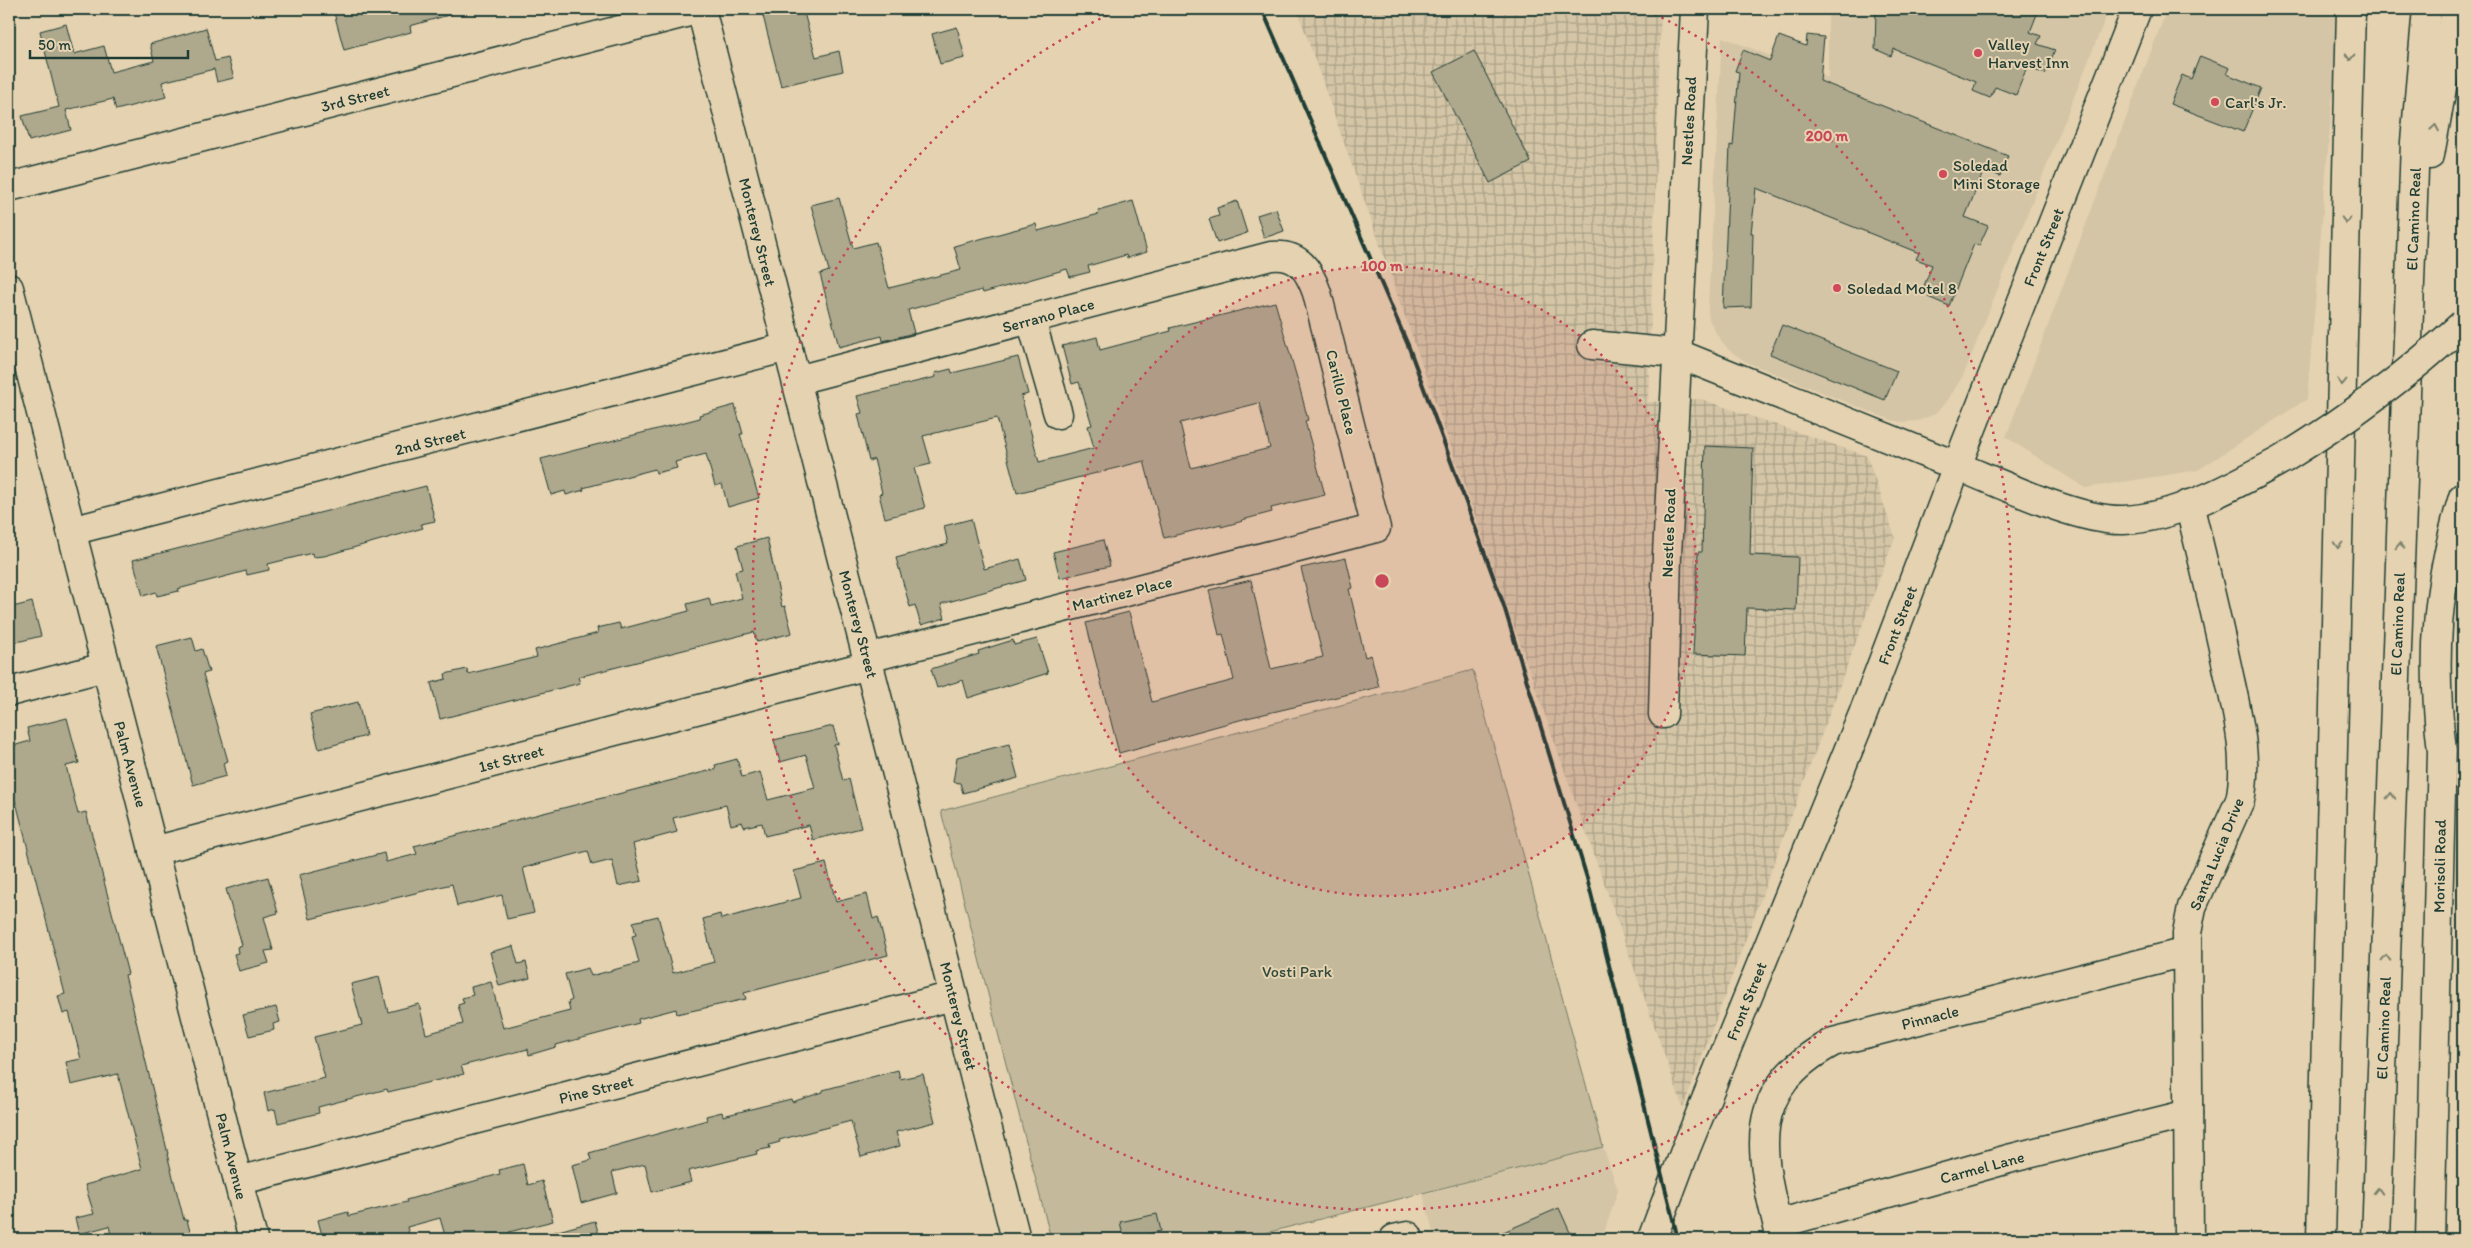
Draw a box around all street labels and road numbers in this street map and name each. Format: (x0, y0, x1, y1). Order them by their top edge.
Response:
street label: Nestles Road (1677, 76, 1700, 166)
street label: 3rd Street (319, 81, 391, 116)
street label: El Camino Real (2402, 167, 2425, 271)
street label: Monterey Street (735, 176, 780, 288)
street label: Front Street (2019, 205, 2068, 289)
street label: Serrano Place (1000, 294, 1096, 337)
street label: Carillo Place (1322, 348, 1361, 437)
street label: 2nd Street (393, 424, 467, 459)
street label: Nestles Road (1657, 488, 1680, 578)
street label: Monterey Street (835, 568, 882, 680)
street label: Martinez Place (1070, 572, 1174, 615)
street label: El Camino Real (2386, 572, 2409, 676)
street label: Front Street (1874, 583, 1921, 667)
street label: Palm Avenue (110, 719, 151, 809)
street label: 1st Street (476, 741, 546, 776)
street label: Santa Lucia Drive (2185, 795, 2248, 913)
street label: Morisoli Road (2429, 819, 2450, 913)
street label: Front Street (1722, 959, 1771, 1043)
street label: Monterey Street (936, 960, 981, 1072)
street label: El Camino Real (2372, 976, 2395, 1080)
street label: Pinnacle (1899, 1001, 1961, 1034)
street label: Pine Street (557, 1071, 635, 1108)
street label: Palm Avenue (212, 1111, 251, 1201)
street label: Carmel Lane (1938, 1147, 2026, 1188)

